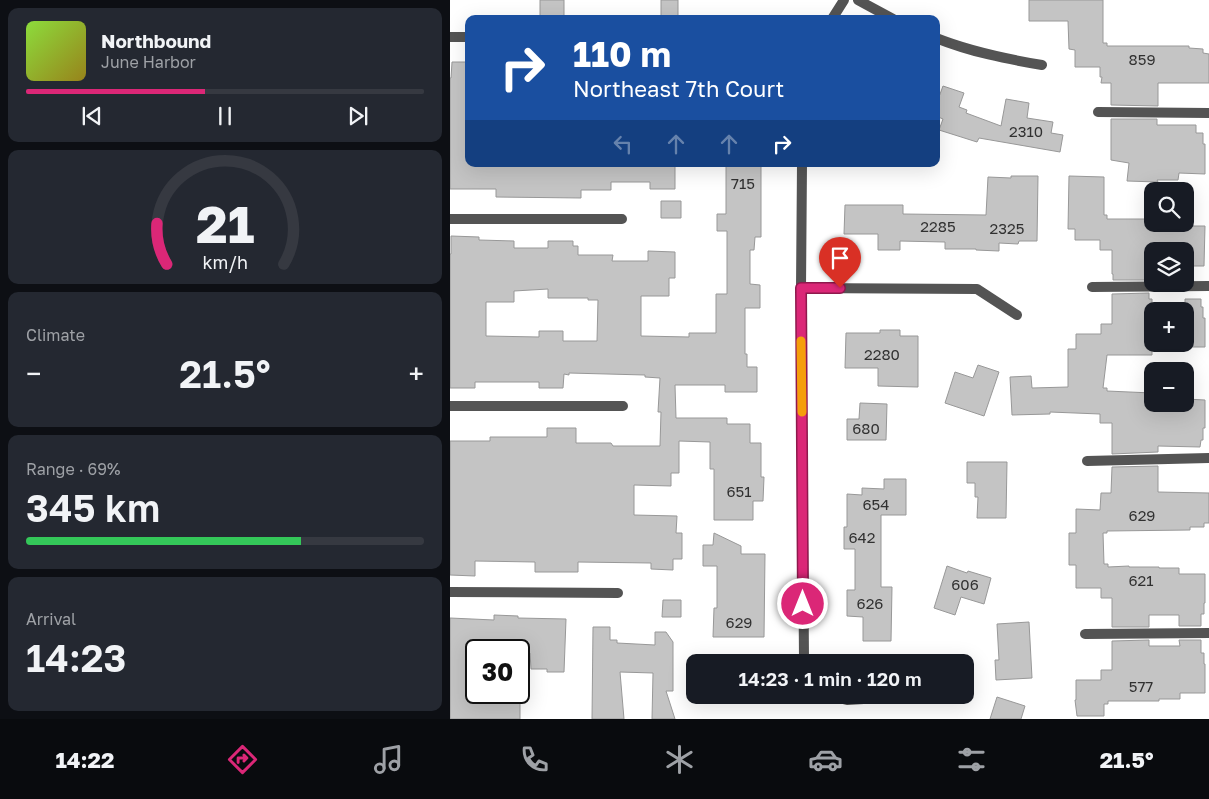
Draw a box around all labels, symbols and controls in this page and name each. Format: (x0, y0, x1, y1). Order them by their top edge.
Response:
text: Northbound (101, 29, 211, 52)
text: 110 m (573, 33, 671, 75)
icon: right (490, 35, 555, 100)
house number: 859 (1129, 50, 1155, 68)
text: June Harbor (101, 52, 196, 72)
text: Northeast 7th Court (573, 75, 784, 102)
icon: previous (78, 102, 106, 130)
icon: pause (211, 102, 239, 130)
icon: next (344, 102, 372, 130)
house number: 2310 (1009, 122, 1043, 140)
icon: left (609, 130, 637, 158)
icon: ahead (662, 130, 690, 158)
icon: ahead (715, 130, 743, 158)
icon: right (768, 130, 796, 158)
house number: 715 (731, 174, 755, 192)
map controls (1144, 182, 1194, 412)
button: search (1144, 182, 1194, 232)
text: 21 (196, 192, 254, 254)
house number: 2285 (920, 217, 956, 235)
house number: 2325 (990, 219, 1024, 237)
pin (819, 237, 861, 288)
button: layers (1144, 242, 1194, 292)
icon: arrive (826, 244, 854, 272)
text: km/h (202, 251, 248, 273)
button: + (1144, 302, 1194, 352)
text: Climate (26, 325, 85, 345)
house number: 2280 (864, 345, 900, 363)
text: 21.5° (179, 351, 271, 396)
text: − (26, 357, 41, 390)
text: + (409, 357, 424, 390)
button: − (1144, 362, 1194, 412)
house number: 680 (852, 419, 880, 437)
text: Range · 69% (26, 459, 120, 479)
house number: 651 (726, 482, 752, 500)
text: 345 km (26, 485, 160, 530)
house number: 654 (863, 495, 889, 513)
house number: 629 (1129, 506, 1155, 524)
house number: 642 (849, 528, 875, 546)
house number: 621 (1128, 571, 1154, 589)
house number: 606 (951, 575, 979, 593)
position arrow (776, 577, 828, 629)
house number: 626 (857, 594, 883, 612)
text: Arrival (26, 609, 76, 629)
house number: 629 (726, 613, 752, 631)
text: 14:23 (26, 635, 127, 680)
speed limit sign: 30 (465, 639, 530, 704)
text: 14:23 · 1 min · 120 m (738, 667, 922, 690)
house number: 577 (1129, 677, 1153, 695)
icon: directions (225, 742, 260, 777)
icon: music (371, 742, 406, 777)
icon: phone (517, 742, 552, 777)
icon: climate (662, 742, 697, 777)
icon: car (808, 742, 843, 777)
icon: filters (954, 742, 989, 777)
text: 14:22 (55, 746, 114, 773)
text: 21.5° (1100, 746, 1154, 773)

